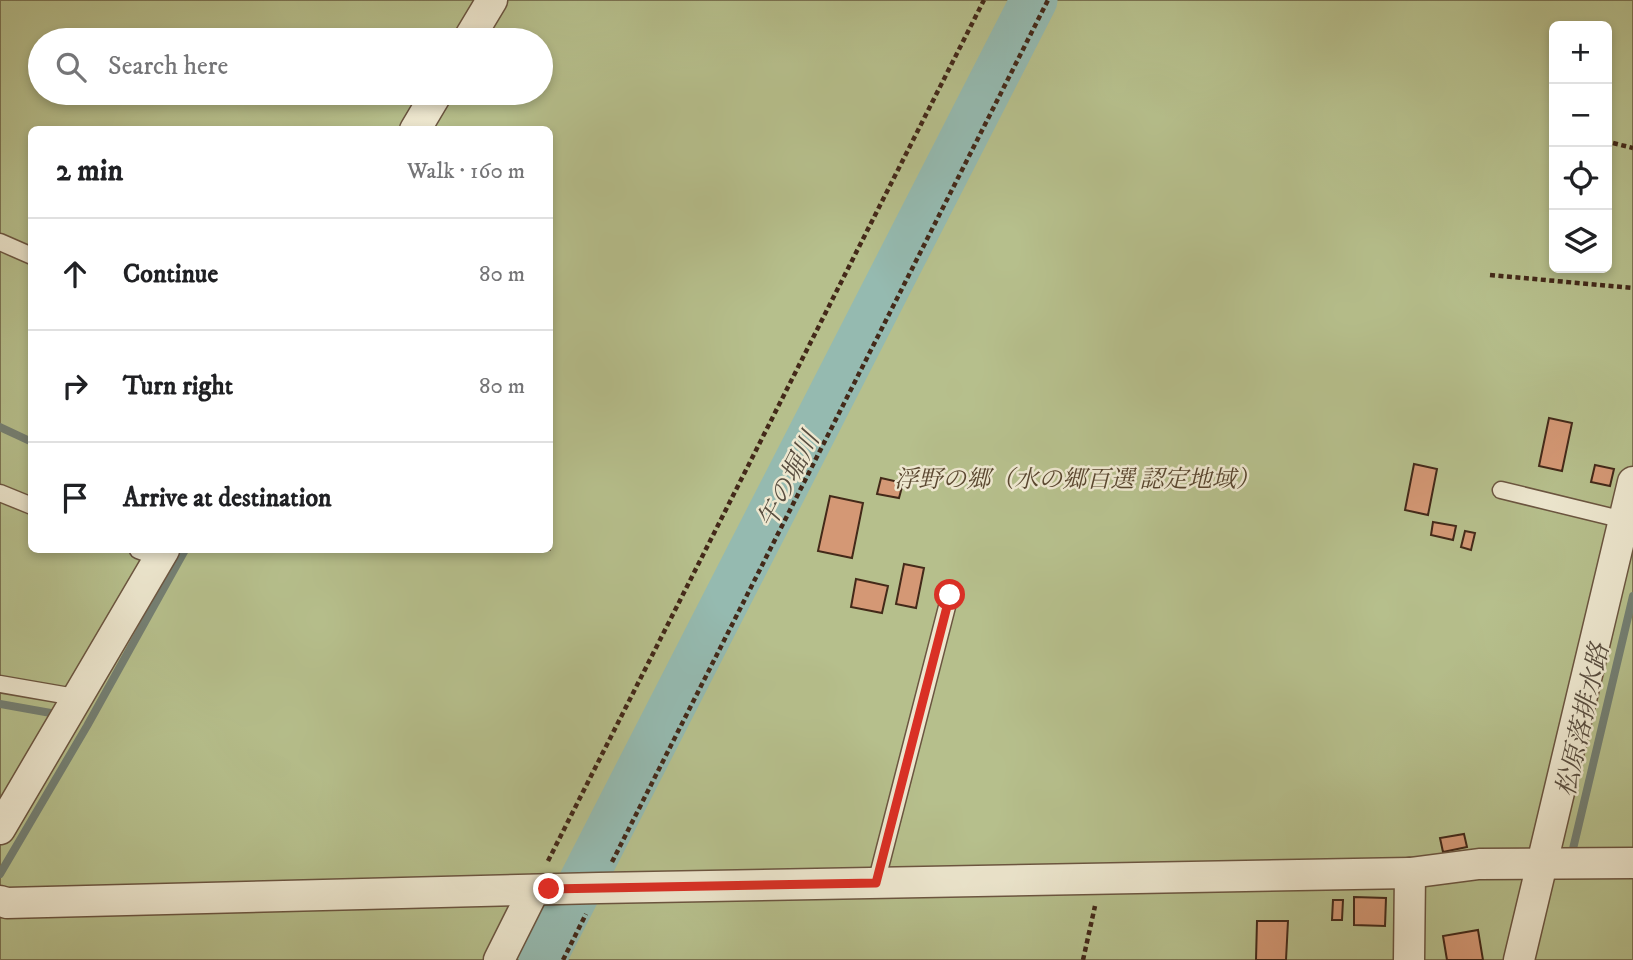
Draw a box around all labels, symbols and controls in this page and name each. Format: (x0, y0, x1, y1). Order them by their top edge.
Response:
map controls (1549, 21, 1612, 273)
button: + (1549, 21, 1612, 84)
search box (28, 28, 553, 105)
icon: search (52, 48, 90, 86)
text: Search here (108, 50, 228, 83)
button: − (1549, 84, 1612, 147)
button: locate (1549, 147, 1612, 210)
text: 2 min (56, 153, 123, 190)
text: Walk · 160 m (407, 157, 525, 186)
button: layers (1549, 210, 1612, 273)
icon: ahead (56, 255, 94, 293)
text: Continue (123, 258, 218, 291)
text: 80 m (479, 260, 525, 289)
icon: right (56, 367, 94, 405)
text: Turn right (123, 370, 233, 403)
text: 80 m (479, 372, 525, 401)
water label: 午の堀川 (751, 424, 829, 535)
park label: 浮野の郷（水の郷百選 認定地域） (894, 465, 1260, 495)
icon: arrive (56, 479, 94, 517)
text: Arrive at destination (123, 482, 332, 515)
route start (934, 579, 965, 610)
water label: 松原落排水路 (1550, 639, 1618, 800)
route end (533, 873, 564, 904)

